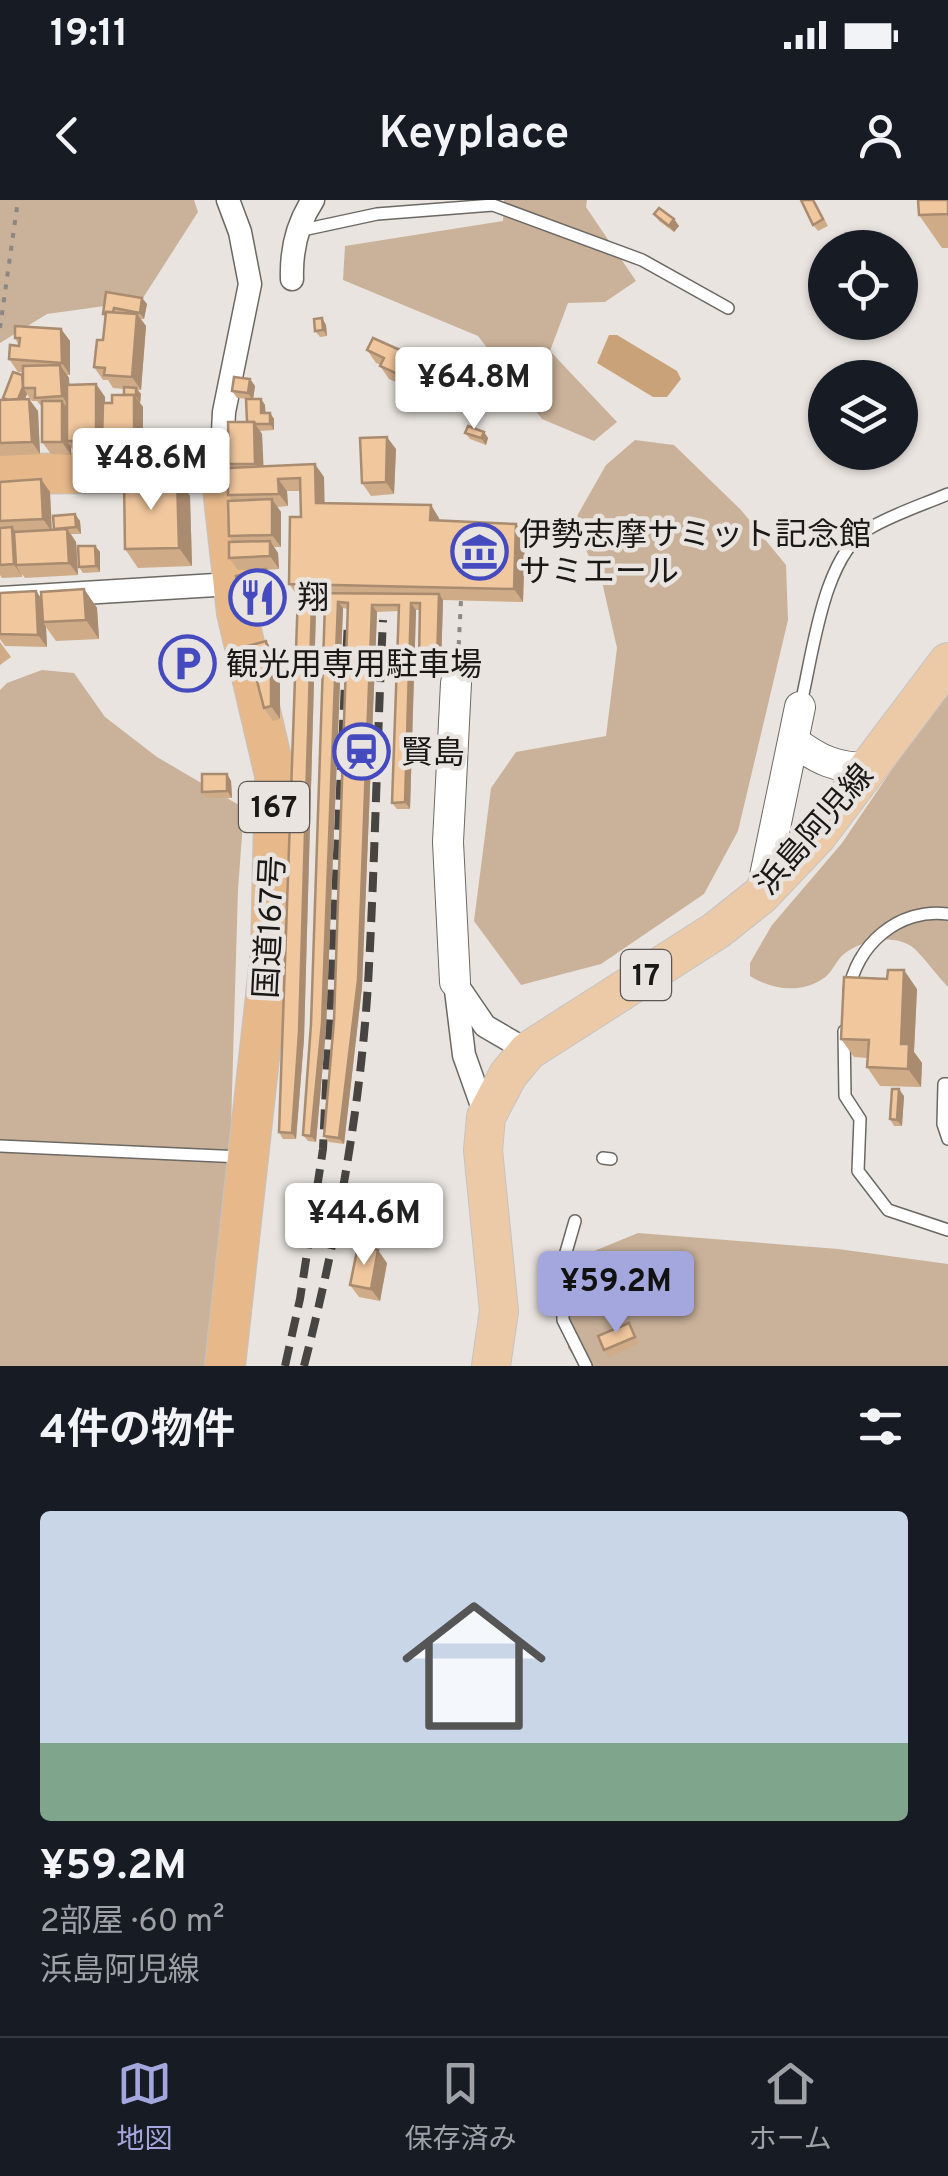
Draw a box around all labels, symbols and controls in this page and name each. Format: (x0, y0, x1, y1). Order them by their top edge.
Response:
text: 19:11 (50, 11, 128, 60)
text: Keyplace (379, 107, 569, 164)
icon: back (40, 108, 95, 163)
icon: person (853, 108, 908, 163)
map controls (808, 230, 918, 470)
button: locate (808, 230, 918, 340)
pin: ¥64.8M (393, 347, 555, 432)
text: ¥64.8M (417, 359, 531, 399)
button: layers (808, 360, 918, 470)
pin: ¥48.6M (70, 428, 232, 513)
text: ¥48.6M (95, 440, 207, 480)
place label: 伊勢志摩サミット記念館 サミエール (519, 517, 871, 594)
museum icon: 伊勢志摩サミット記念館 サミエール (450, 522, 510, 582)
restaurant icon: 翔 (228, 567, 288, 627)
place label: 翔 (297, 580, 329, 620)
parking icon: 観光用専用駐車場 (157, 634, 217, 694)
place label: 観光用専用駐車場 (226, 647, 482, 687)
station icon: 賢島 (332, 722, 392, 782)
place label: 賢島 (401, 735, 465, 775)
street label: 浜島阿児線 (749, 757, 884, 904)
road number: 167 (239, 782, 309, 832)
street label: 国道167号 (248, 855, 296, 1000)
road number: 17 (621, 950, 671, 1000)
pin: ¥44.6M (283, 1183, 445, 1268)
text: ¥44.6M (307, 1195, 421, 1235)
pin: ¥59.2M (535, 1251, 697, 1336)
text: ¥59.2M (560, 1263, 672, 1303)
icon: filters (853, 1399, 908, 1454)
text: 4件の物件 (40, 1406, 235, 1459)
icon: home (384, 1576, 564, 1756)
text: ¥59.2M (40, 1841, 187, 1894)
text: 2部屋 · 60 m² (40, 1903, 224, 1943)
text: 浜島阿児線 (40, 1952, 200, 1992)
tab: 地図 (116, 2056, 172, 2159)
tab: 保存済み (404, 2056, 516, 2159)
tab: ホーム (749, 2056, 832, 2159)

